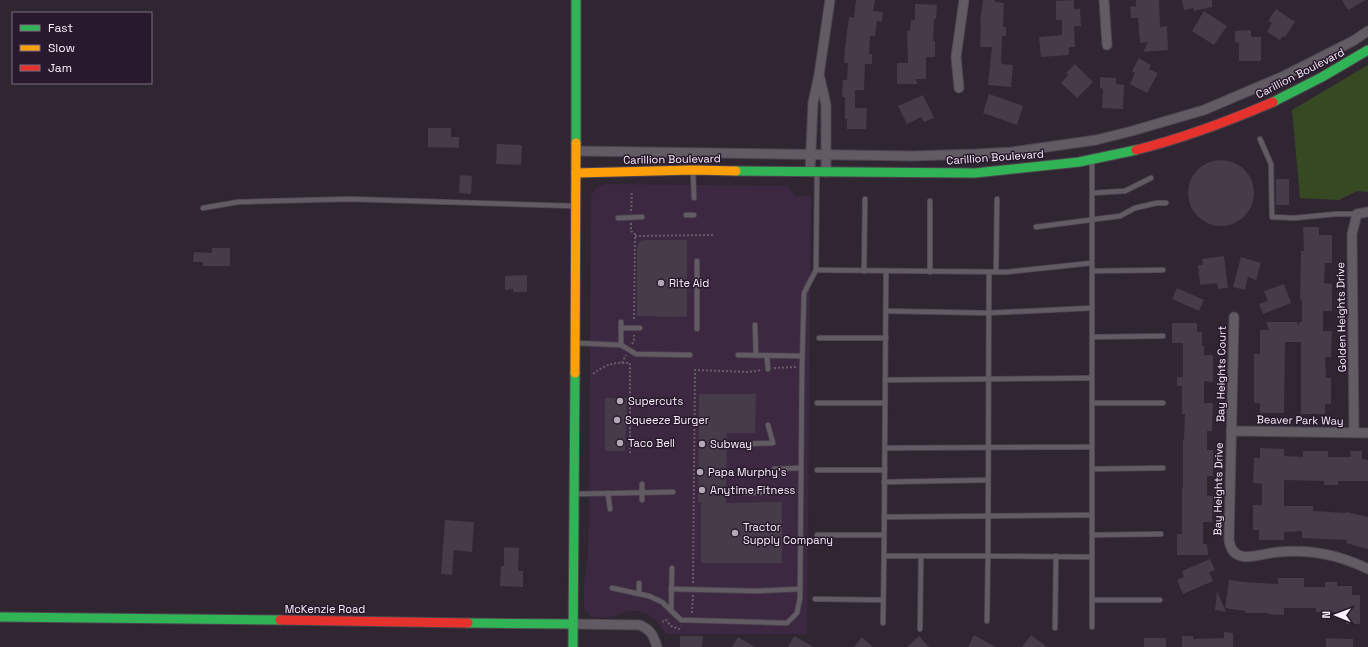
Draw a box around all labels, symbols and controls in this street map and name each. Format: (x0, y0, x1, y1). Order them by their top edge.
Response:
legend (12, 12, 152, 84)
text: Fast (48, 20, 73, 36)
text: Slow (48, 40, 75, 56)
street label: Carillion Boulevard (1253, 45, 1347, 101)
text: Jam (48, 60, 72, 76)
street label: Carillion Boulevard (946, 147, 1044, 167)
street label: Carillion Boulevard (623, 151, 721, 167)
street label: Golden Heights Drive (1333, 262, 1349, 372)
place label: Rite Aid (669, 276, 709, 290)
marker: Rite Aid (656, 278, 666, 288)
street label: Bay Heights Court (1213, 326, 1229, 422)
place label: Supercuts (628, 394, 683, 408)
marker: Supercuts (615, 396, 625, 406)
street label: Beaver Park Way (1256, 412, 1344, 428)
place label: Squeeze Burger (625, 413, 709, 427)
marker: Squeeze Burger (612, 415, 622, 425)
place label: Taco Bell (628, 436, 675, 450)
place label: Subway (710, 437, 752, 451)
marker: Taco Bell (615, 438, 625, 448)
marker: Subway (697, 439, 707, 449)
street label: Bay Heights Drive (1210, 442, 1226, 536)
place label: Papa Murphy's (708, 465, 787, 479)
marker: Papa Murphy's (695, 467, 705, 477)
place label: Anytime Fitness (710, 483, 796, 497)
marker: Anytime Fitness (697, 485, 707, 495)
place label: Tractor Supply Company (743, 520, 833, 547)
marker: Tractor Supply Company (730, 528, 740, 538)
north arrow (1316, 595, 1356, 635)
street label: McKenzie Road (285, 602, 365, 616)
text: N (1319, 611, 1333, 619)

